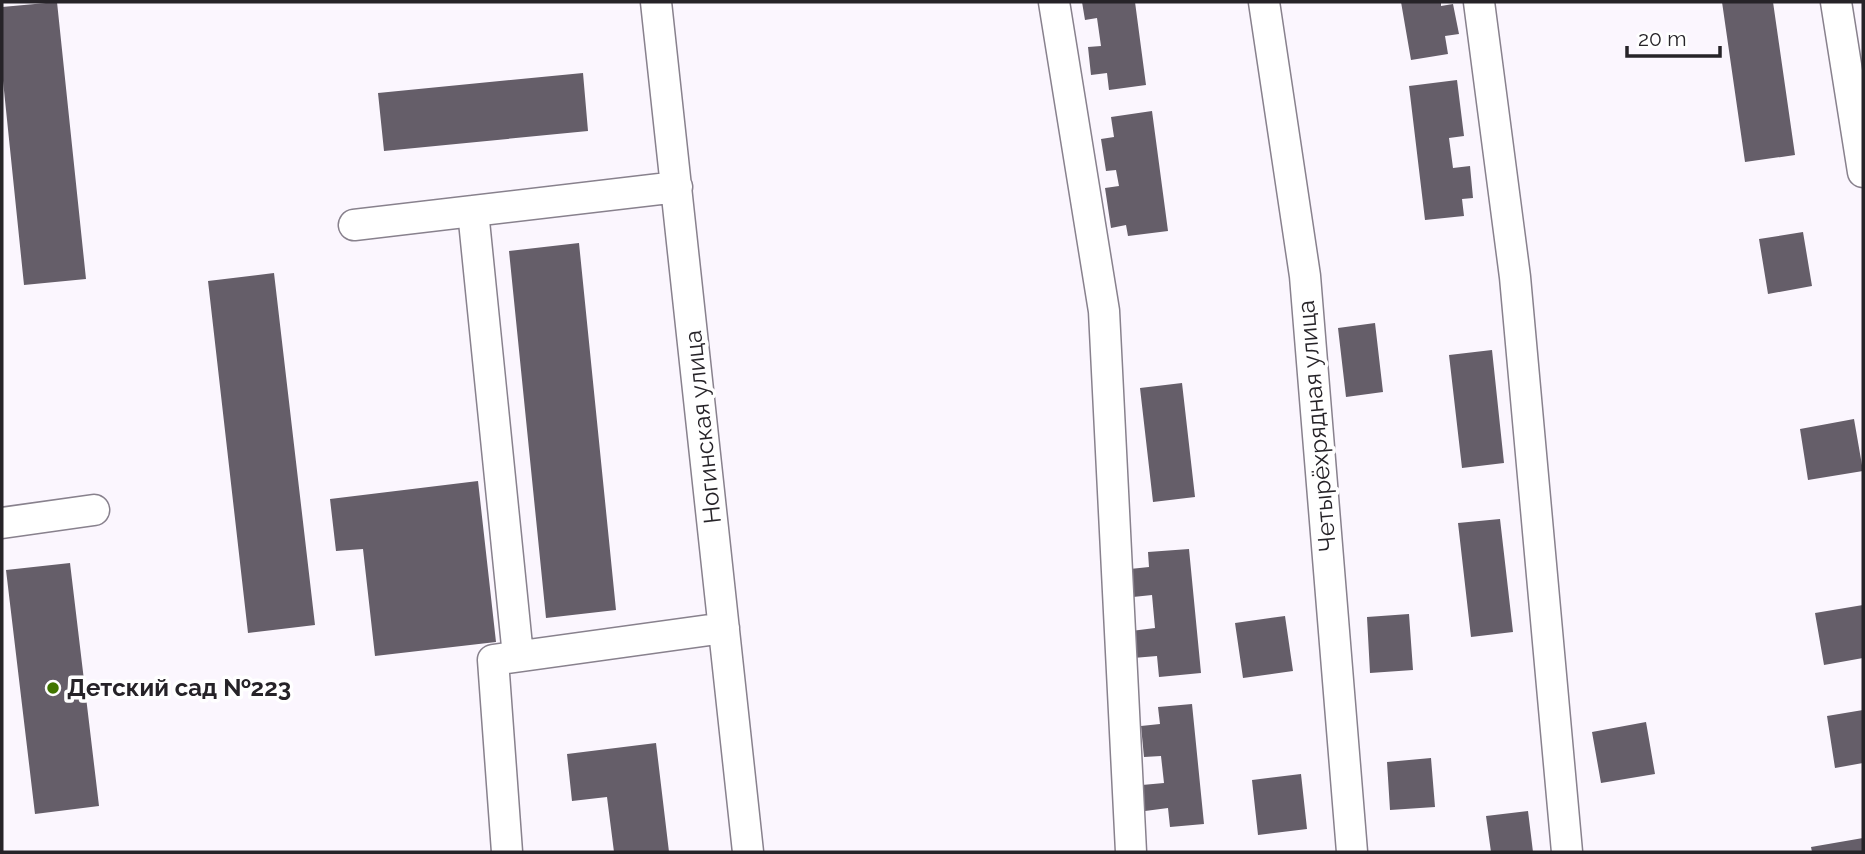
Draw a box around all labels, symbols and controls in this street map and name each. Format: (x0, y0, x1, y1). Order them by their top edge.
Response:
scale bar (1627, 14, 1720, 58)
text: 20 m (1638, 26, 1686, 51)
street label: Четырёхрядная улица (1291, 299, 1342, 553)
street label: Ногинская улица (678, 329, 727, 525)
place label: Детский сад №223 (67, 673, 291, 702)
marker: Детский сад №223 (45, 680, 61, 696)

